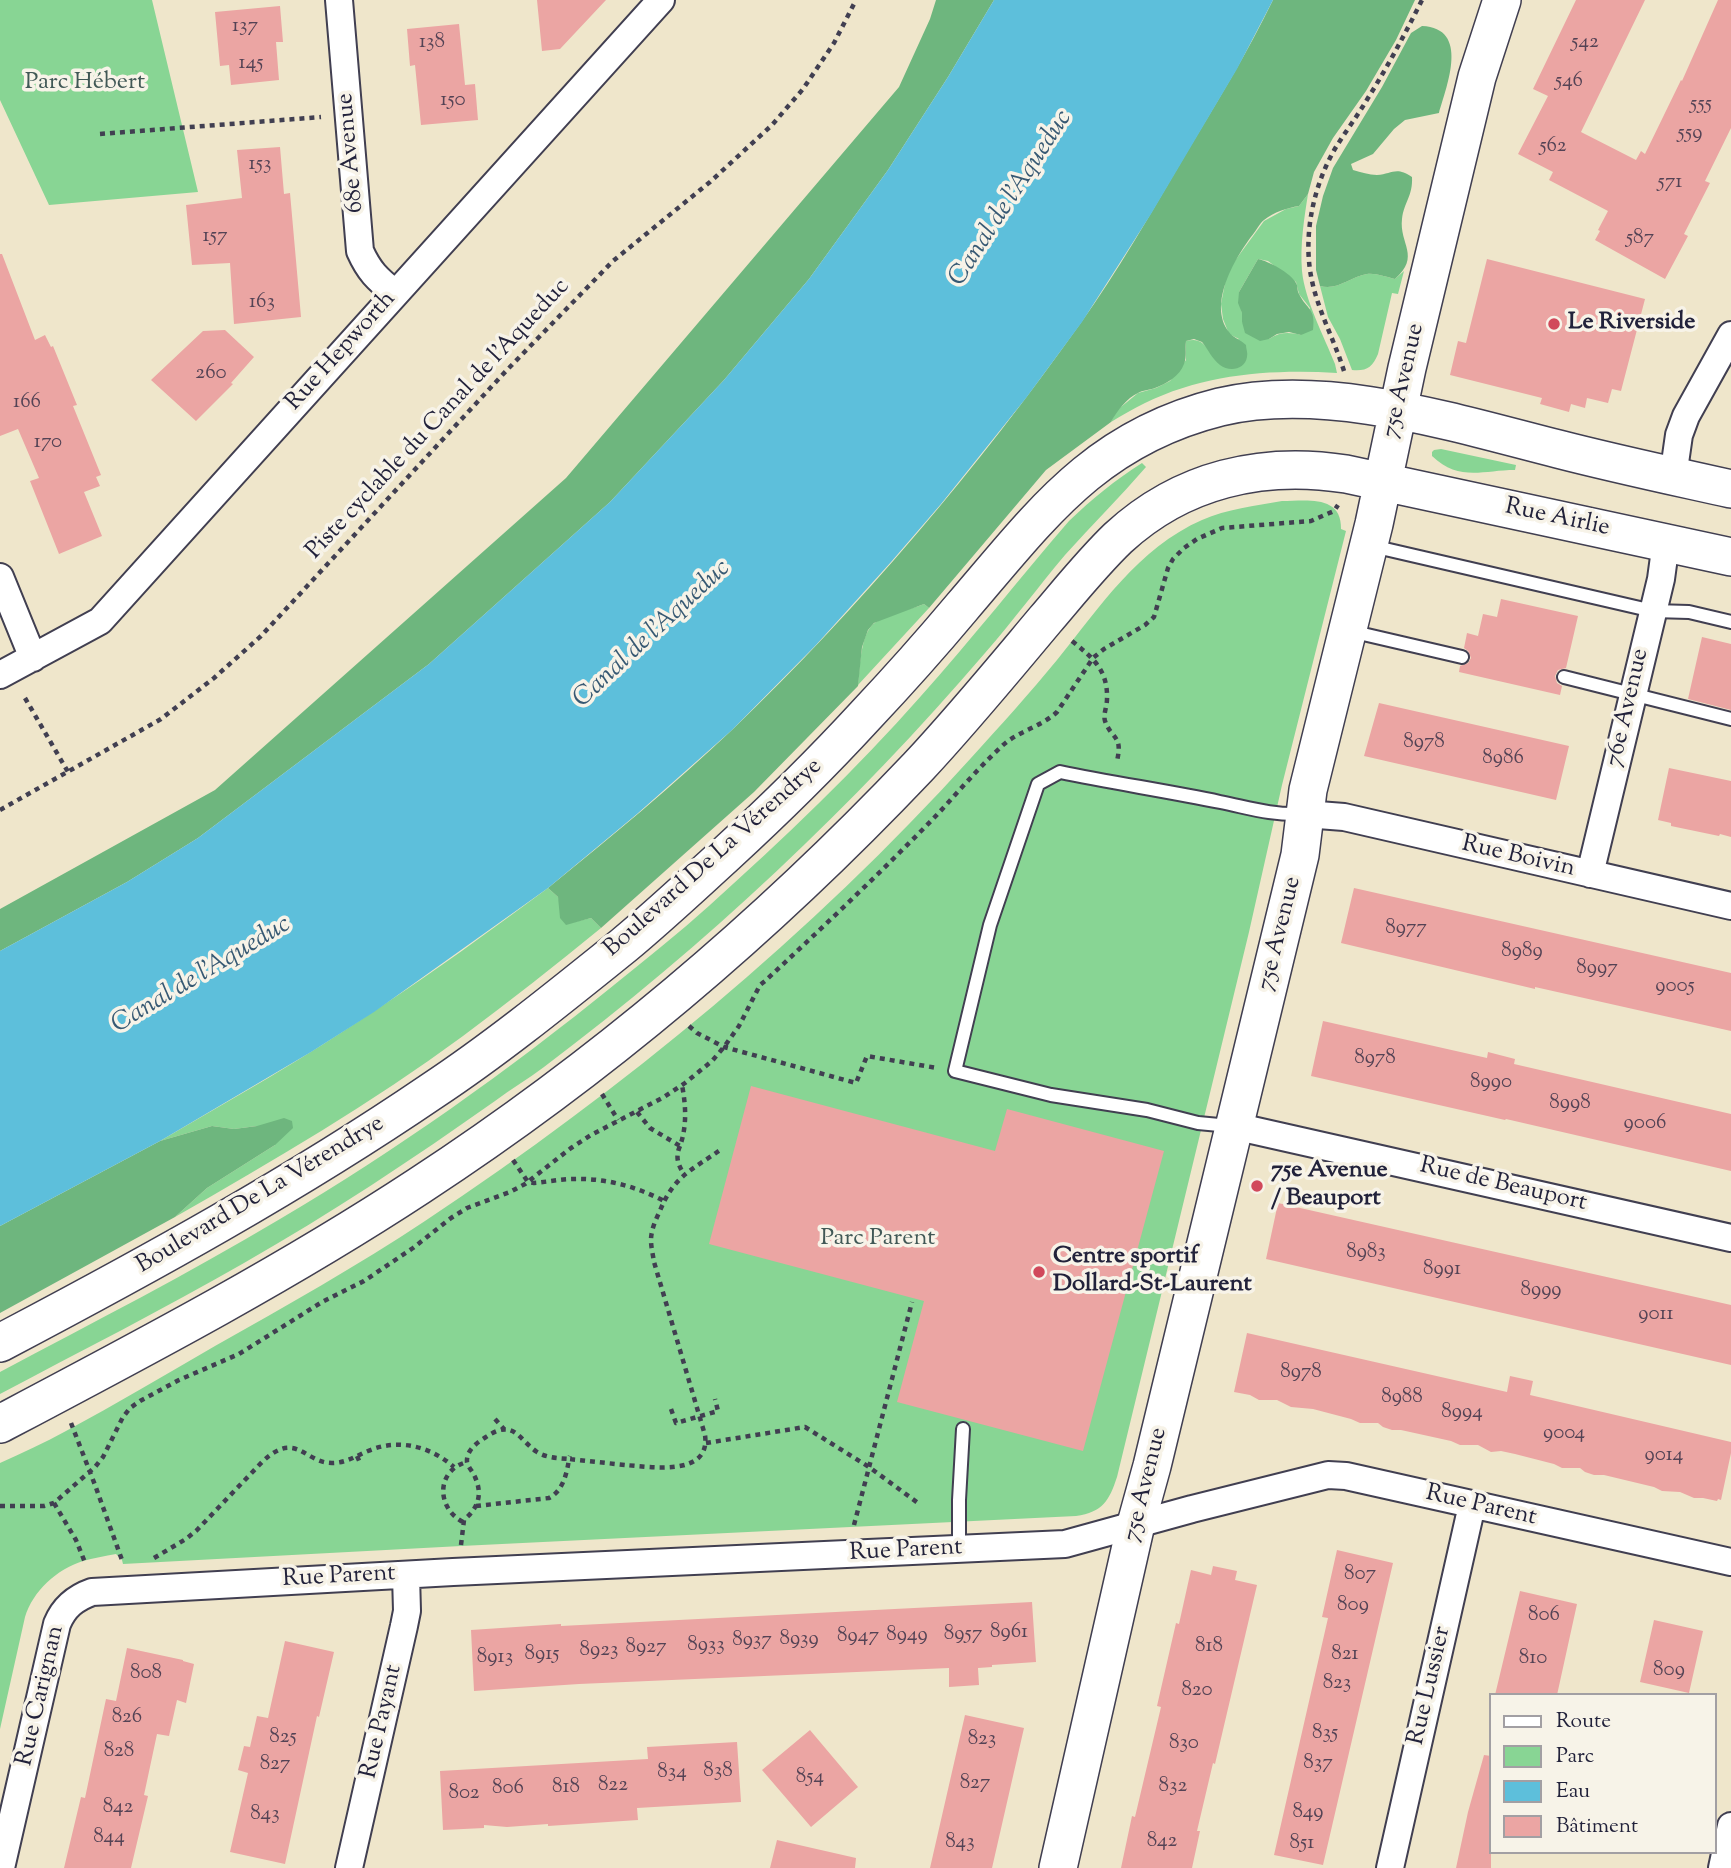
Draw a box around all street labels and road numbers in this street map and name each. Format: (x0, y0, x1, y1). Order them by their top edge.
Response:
street label: 68e Avenue (332, 92, 372, 214)
street label: Piste cyclable du Canal de l'Aqueduc (301, 274, 577, 566)
street label: Rue Hepworth (281, 286, 403, 418)
street label: 75e Avenue (1378, 321, 1432, 441)
street label: Rue Airlie (1502, 494, 1612, 544)
street label: 76e Avenue (1601, 646, 1657, 770)
street label: Boulevard De La Vérendrye (599, 753, 829, 965)
street label: Rue Boivin (1459, 831, 1577, 885)
street label: 75e Avenue (1253, 874, 1309, 994)
street label: Boulevard De La Vérendrye (132, 1111, 390, 1281)
street label: Rue de Beauport (1417, 1153, 1589, 1219)
street label: 75e Avenue (1119, 1425, 1175, 1545)
street label: Rue Parent (1423, 1480, 1539, 1534)
street label: Rue Parent (849, 1535, 963, 1569)
street label: Rue Parent (282, 1561, 396, 1595)
street label: Rue Carignan (12, 1623, 72, 1769)
street label: Rue Lussier (1403, 1624, 1459, 1748)
street label: Rue Payant (356, 1662, 410, 1782)

